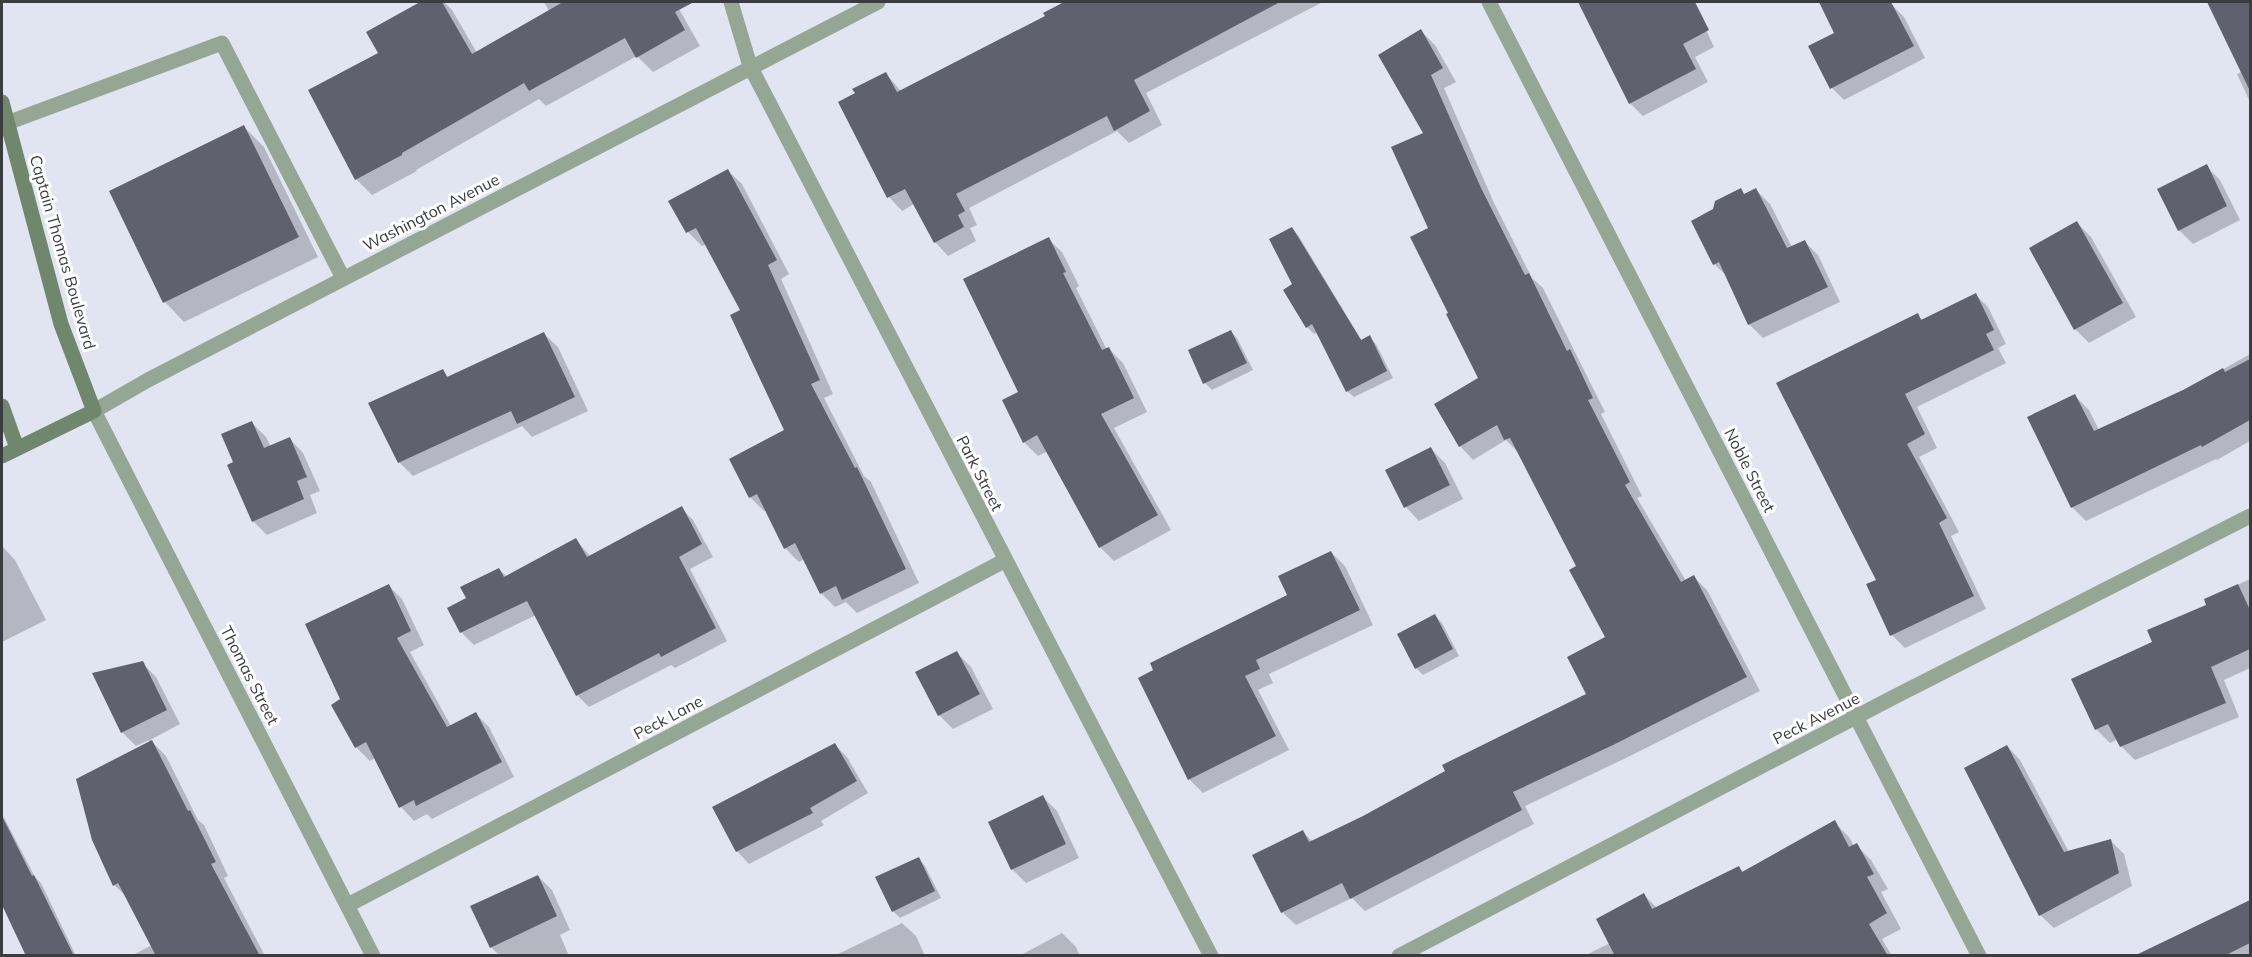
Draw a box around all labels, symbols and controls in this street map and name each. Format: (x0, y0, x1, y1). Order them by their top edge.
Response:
street label: Captain Thomas Boulevard (26, 153, 100, 351)
street label: Washington Avenue (359, 169, 503, 255)
street label: Noble Street (1720, 425, 1780, 516)
street label: Park Street (952, 432, 1008, 514)
street label: Thomas Street (217, 622, 284, 728)
street label: Peck Avenue (1769, 688, 1863, 748)
street label: Peck Lane (630, 690, 706, 744)

